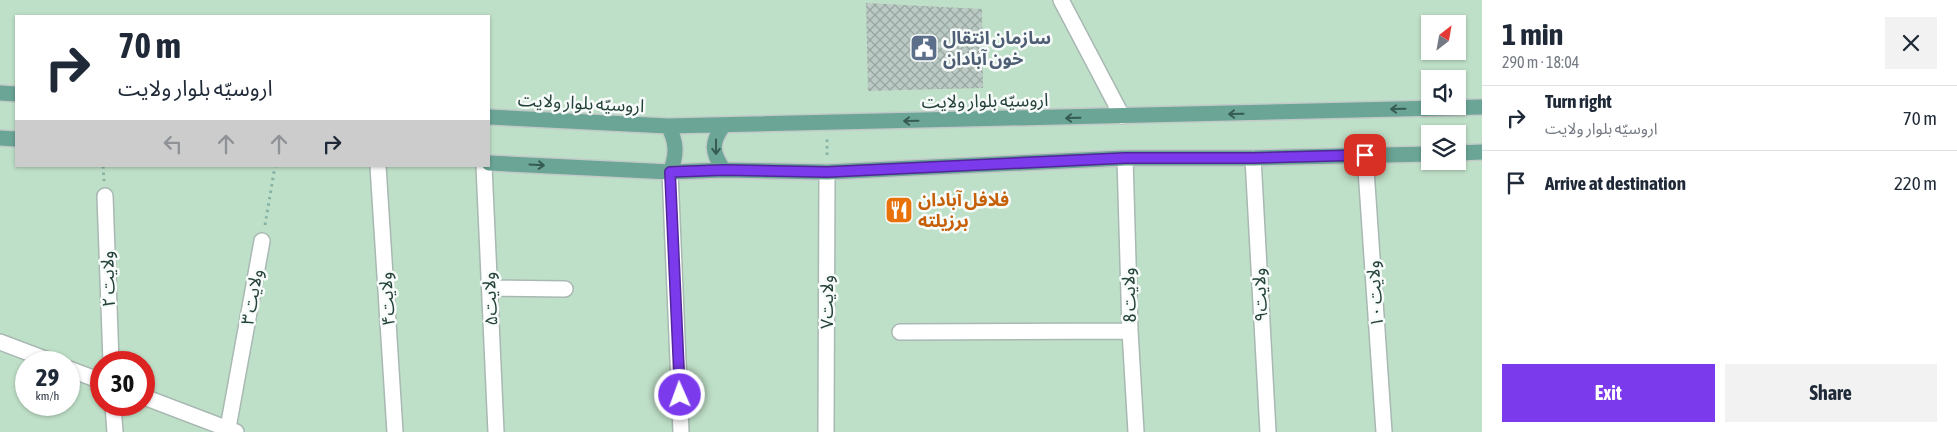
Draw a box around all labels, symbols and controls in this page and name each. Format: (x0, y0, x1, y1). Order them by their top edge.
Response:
north arrow (1421, 15, 1466, 60)
map controls (1421, 15, 1466, 170)
text: 1 min (1502, 17, 1563, 51)
button: close (1885, 17, 1937, 69)
text: 70 m (118, 25, 181, 65)
place label: سازمان انتقال خون آبادان (943, 27, 1051, 69)
public building icon: سازمان انتقال خون آبادان (909, 33, 939, 63)
icon: right (35, 35, 100, 100)
text: 290 m · 18:04 (1502, 53, 1579, 71)
button: sound (1421, 70, 1466, 115)
text: اروسیّه بلوار ولایت (118, 75, 273, 101)
street label: اروسیّه بلوار ولایت (517, 89, 645, 117)
street label: اروسیّه بلوار ولایت (921, 89, 1049, 113)
text: Turn right (1545, 90, 1612, 112)
icon: right (1502, 104, 1530, 132)
one-way arrow (1391, 105, 1407, 114)
text: 70 m (1903, 107, 1937, 129)
one-way arrow (1228, 109, 1244, 118)
one-way arrow (1066, 113, 1082, 122)
one-way arrow (903, 116, 920, 126)
text: اروسیّه بلوار ولایت (1545, 119, 1658, 137)
button: layers (1421, 125, 1466, 170)
icon: left (159, 130, 187, 158)
icon: ahead (212, 130, 240, 158)
icon: ahead (265, 130, 293, 158)
icon: right (318, 130, 346, 158)
pin (1344, 134, 1386, 176)
one-way arrow (711, 139, 721, 155)
icon: arrive (1351, 141, 1379, 169)
one-way arrow (529, 161, 545, 170)
icon: arrive (1502, 169, 1530, 197)
text: Arrive at destination (1545, 172, 1686, 194)
text: 220 m (1894, 172, 1937, 194)
place label: فلافل آبادان برزیلته (918, 189, 1009, 232)
restaurant icon: فلافل آبادان برزیلته (884, 195, 914, 225)
street label: ولایت ۲ (96, 250, 119, 308)
street label: ولایت ۱۰ (1362, 260, 1387, 328)
street label: ولایت ۳ (236, 267, 267, 326)
street label: ولایت 8 (1117, 267, 1140, 323)
street label: ولایت۹ (1248, 268, 1271, 322)
street label: ولایت۴ (374, 271, 399, 327)
street label: ولایت۵ (478, 272, 501, 326)
street label: ولایت۷ (816, 275, 837, 329)
speed limit sign: 30 (90, 351, 155, 416)
text: 29 (36, 363, 59, 391)
button: Exit (1502, 364, 1715, 422)
button: Share (1725, 364, 1937, 422)
position arrow (653, 368, 705, 420)
text: km/h (36, 389, 59, 403)

